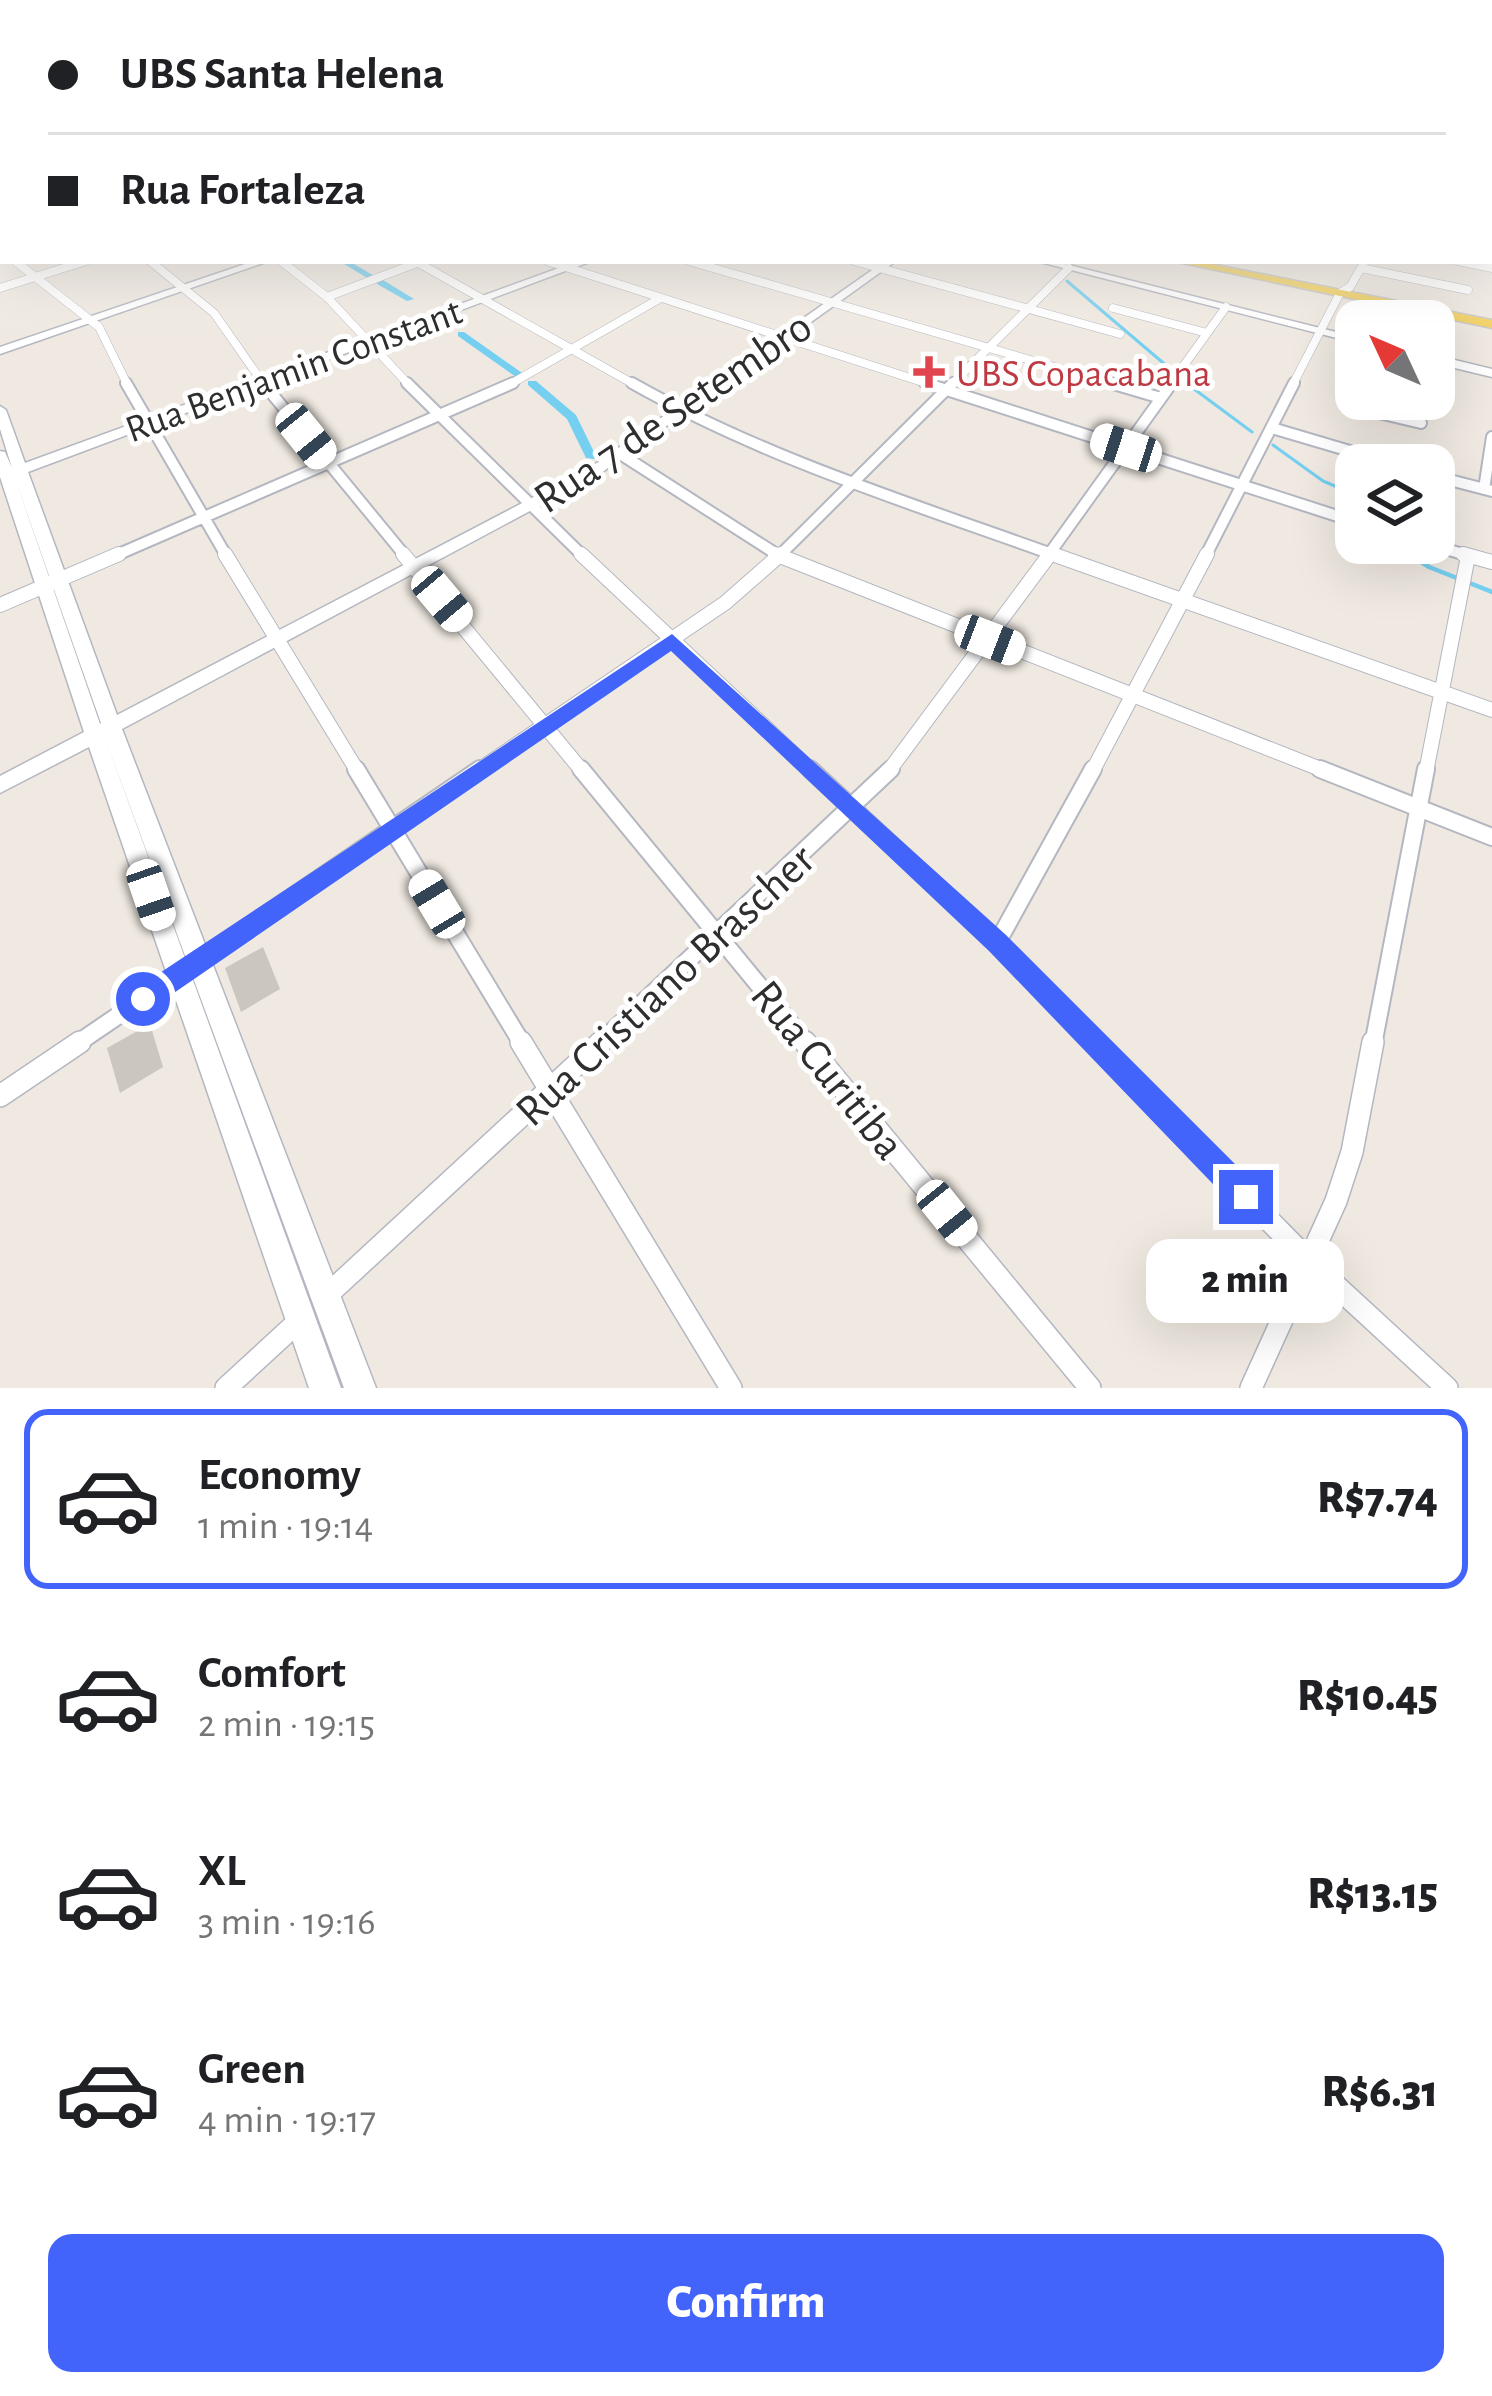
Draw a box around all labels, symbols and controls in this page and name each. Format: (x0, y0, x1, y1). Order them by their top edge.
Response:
text: UBS Santa Helena (120, 52, 445, 97)
text: Rua Fortaleza (120, 168, 366, 213)
street label: Rua Benjamin Constant (121, 292, 467, 450)
north arrow (1335, 300, 1455, 420)
map controls (1335, 300, 1455, 564)
street label: Rua 7 de Setembro (527, 304, 820, 522)
place label: UBS Copacabana (956, 355, 1211, 394)
marker: UBS Copacabana (913, 356, 945, 388)
car (269, 397, 343, 475)
car (1086, 420, 1166, 476)
button: layers (1335, 444, 1455, 564)
car (405, 560, 479, 638)
car (950, 610, 1030, 670)
street label: Rua Cristiano Brascher (508, 836, 824, 1135)
car (122, 855, 180, 935)
car (403, 864, 471, 944)
route start (116, 972, 170, 1026)
street label: Rua Curitiba (742, 973, 912, 1168)
route end (1219, 1170, 1273, 1224)
car (910, 1174, 984, 1252)
callout: 2 min (1147, 1239, 1345, 1323)
text: 2 min (1201, 1261, 1289, 1300)
icon: car (54, 1445, 162, 1553)
text: Economy (198, 1453, 361, 1498)
text: R$7.74 (1317, 1476, 1438, 1521)
text: 1 min · 19:14 (198, 1507, 373, 1546)
icon: car (54, 1643, 162, 1751)
text: Comfort (198, 1651, 346, 1696)
text: R$10.45 (1297, 1674, 1438, 1719)
text: 2 min · 19:15 (198, 1705, 375, 1744)
icon: car (54, 1841, 162, 1949)
text: XL (198, 1849, 246, 1894)
text: R$13.15 (1307, 1872, 1438, 1917)
text: 3 min · 19:16 (198, 1903, 376, 1942)
icon: car (54, 2039, 162, 2147)
text: Green (198, 2047, 306, 2092)
text: R$6.31 (1321, 2070, 1438, 2115)
text: 4 min · 19:17 (198, 2101, 376, 2140)
button: Confirm (48, 2234, 1444, 2372)

